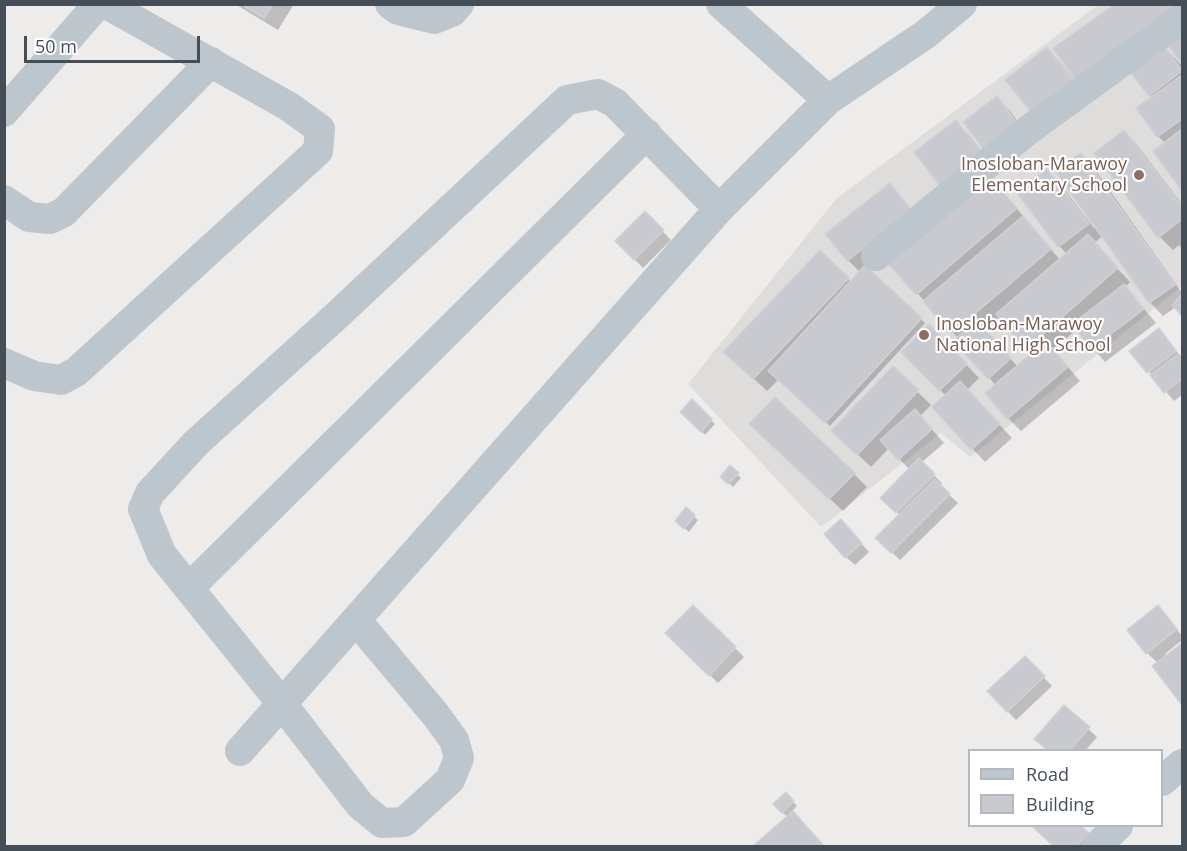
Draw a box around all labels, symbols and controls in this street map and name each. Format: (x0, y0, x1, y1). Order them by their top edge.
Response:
scale bar (27, 24, 202, 62)
text: 50 m (35, 34, 77, 58)
place label: Inosloban-Marawoy Elementary School (961, 154, 1127, 196)
marker: Inosloban-Marawoy Elementary School (1132, 168, 1146, 182)
place label: Inosloban-Marawoy National High School (936, 314, 1111, 356)
marker: Inosloban-Marawoy National High School (917, 328, 931, 342)
legend (968, 749, 1163, 827)
text: Road (1026, 762, 1069, 786)
text: Building (1026, 792, 1094, 816)

